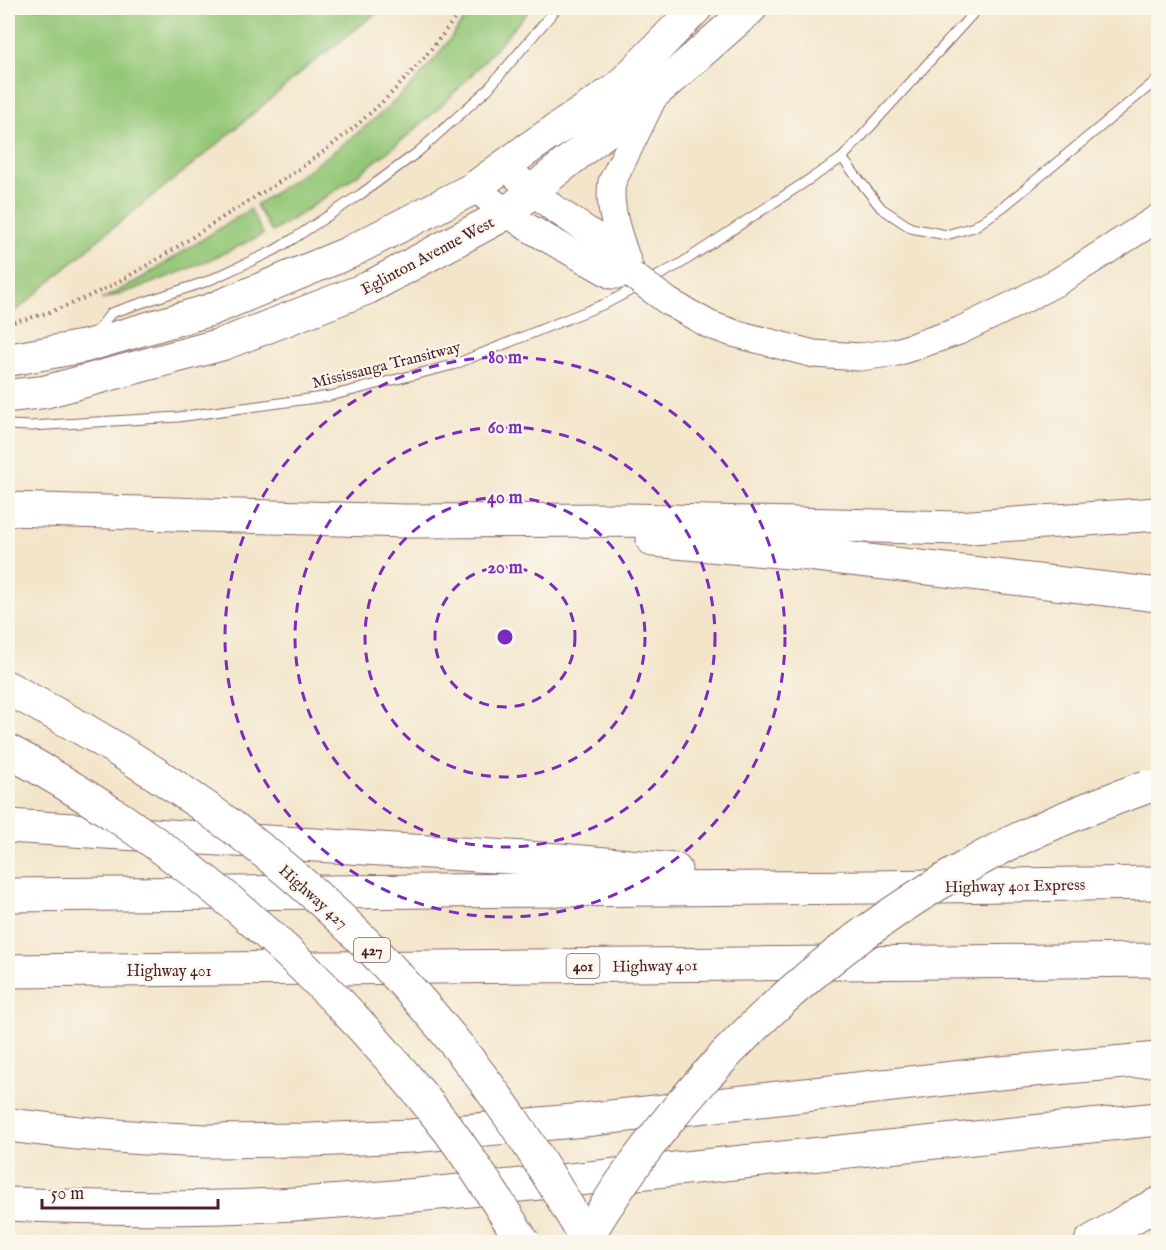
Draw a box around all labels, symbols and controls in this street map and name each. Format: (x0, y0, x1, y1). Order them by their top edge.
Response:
street label: Eglinton Avenue West (358, 213, 499, 300)
street label: Mississauga Transitway (310, 338, 463, 394)
text: 80 m (488, 347, 522, 370)
text: 60 m (488, 417, 522, 440)
text: 40 m (487, 487, 523, 510)
text: 20 m (487, 557, 523, 580)
centre of rings (495, 627, 515, 647)
street label: Highway 427 (274, 861, 351, 934)
street label: Highway 401 Express (945, 876, 1086, 898)
road number: 427 (354, 938, 390, 962)
road number: 401 (566, 954, 600, 978)
street label: Highway 401 (612, 956, 698, 978)
street label: Highway 401 (126, 962, 212, 982)
scale bar (42, 1172, 218, 1210)
text: 50 m (51, 1183, 84, 1206)

